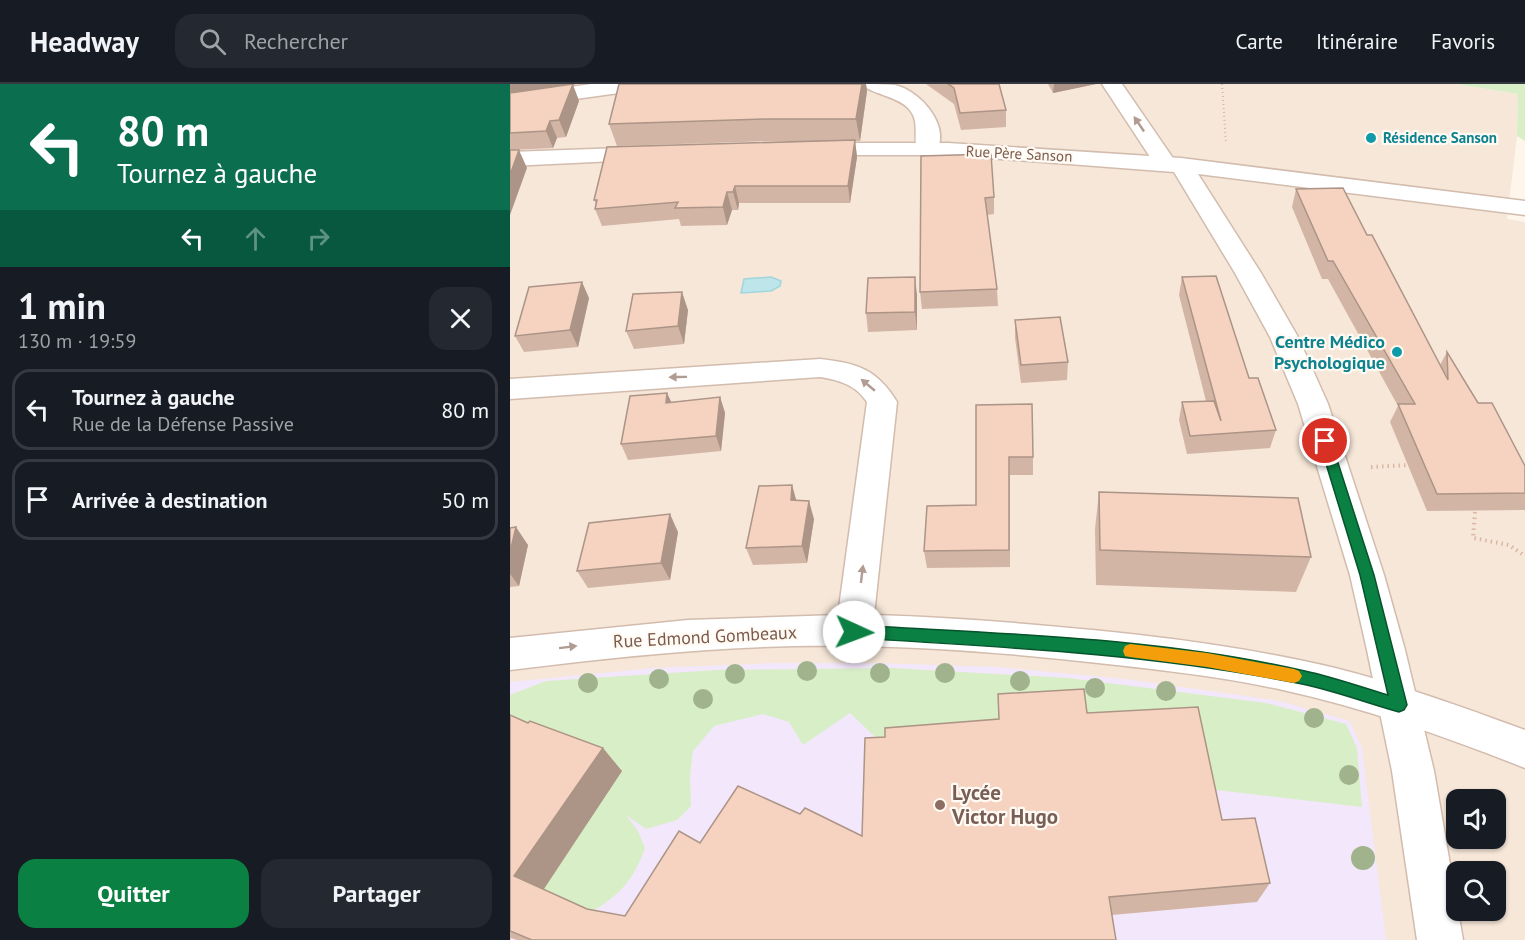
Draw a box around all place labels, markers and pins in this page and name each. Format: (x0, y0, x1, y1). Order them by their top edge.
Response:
place label: Résidence Sanson (1383, 128, 1497, 147)
marker: Résidence Sanson (1364, 131, 1378, 145)
place label: Centre Médico Psychologique (1274, 330, 1385, 374)
marker: Centre Médico Psychologique (1390, 345, 1404, 359)
pin (1299, 415, 1350, 466)
place label: Lycée Victor Hugo (951, 779, 1058, 830)
marker: Lycée Victor Hugo (933, 798, 947, 812)

